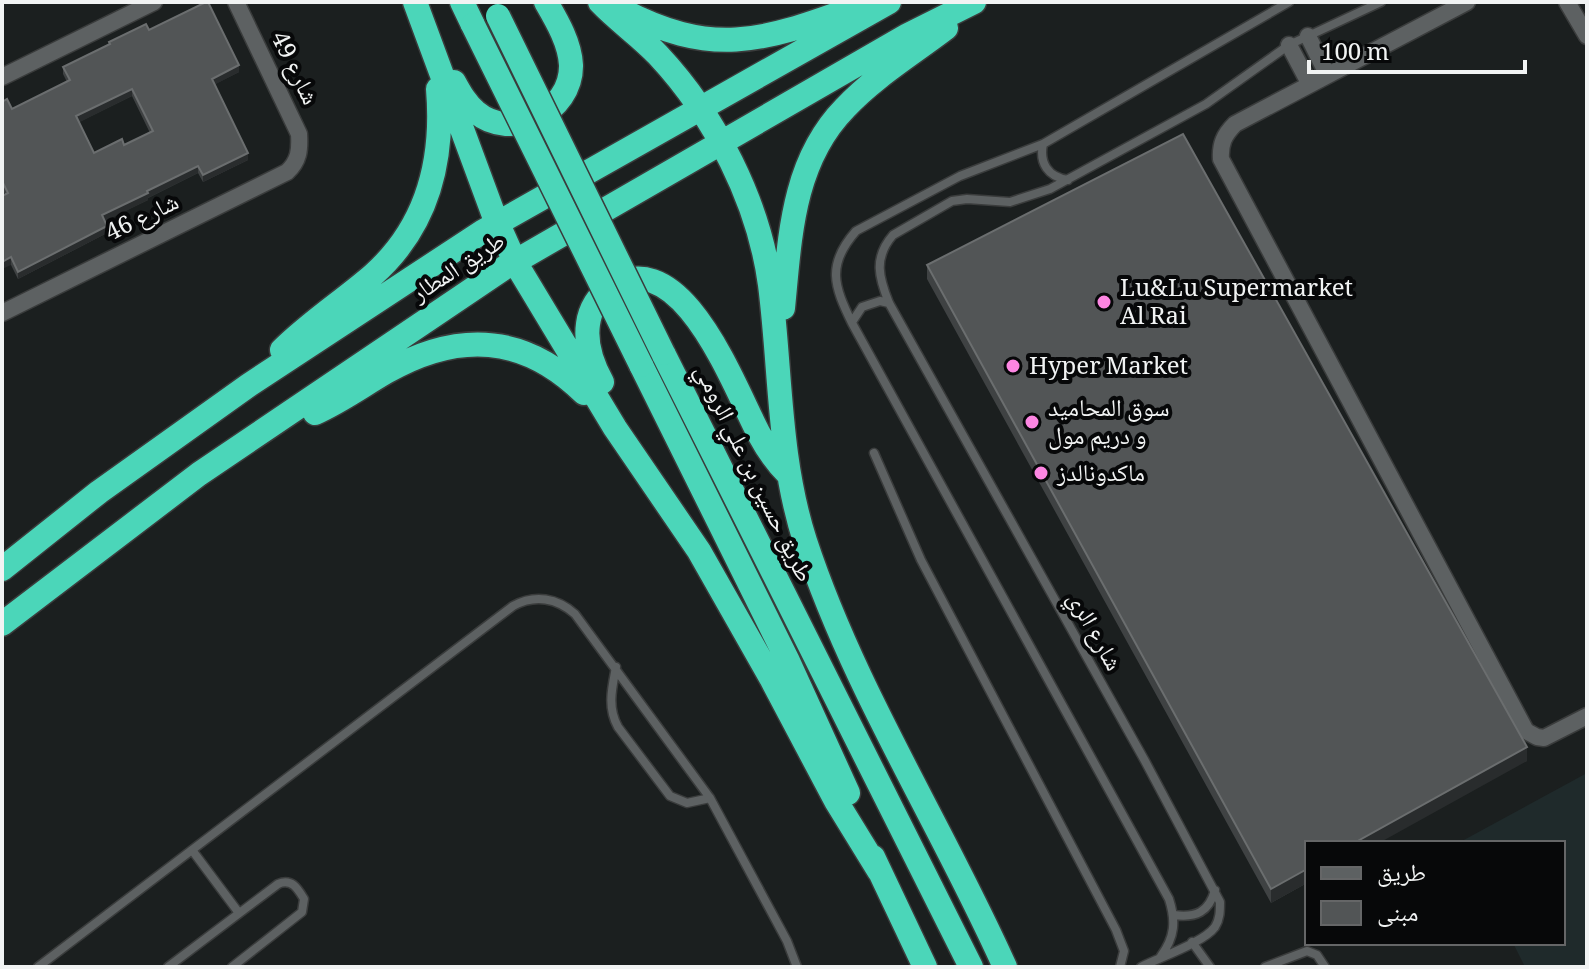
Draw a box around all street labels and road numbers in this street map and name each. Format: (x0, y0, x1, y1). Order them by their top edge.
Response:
street label: شارع 49 (257, 25, 328, 113)
street label: شارع 46 (99, 184, 187, 255)
street label: طريق المطار (403, 223, 515, 316)
street label: طريق حسين بن علي الرومي (681, 358, 822, 590)
street label: شارع الري (1054, 585, 1132, 680)

